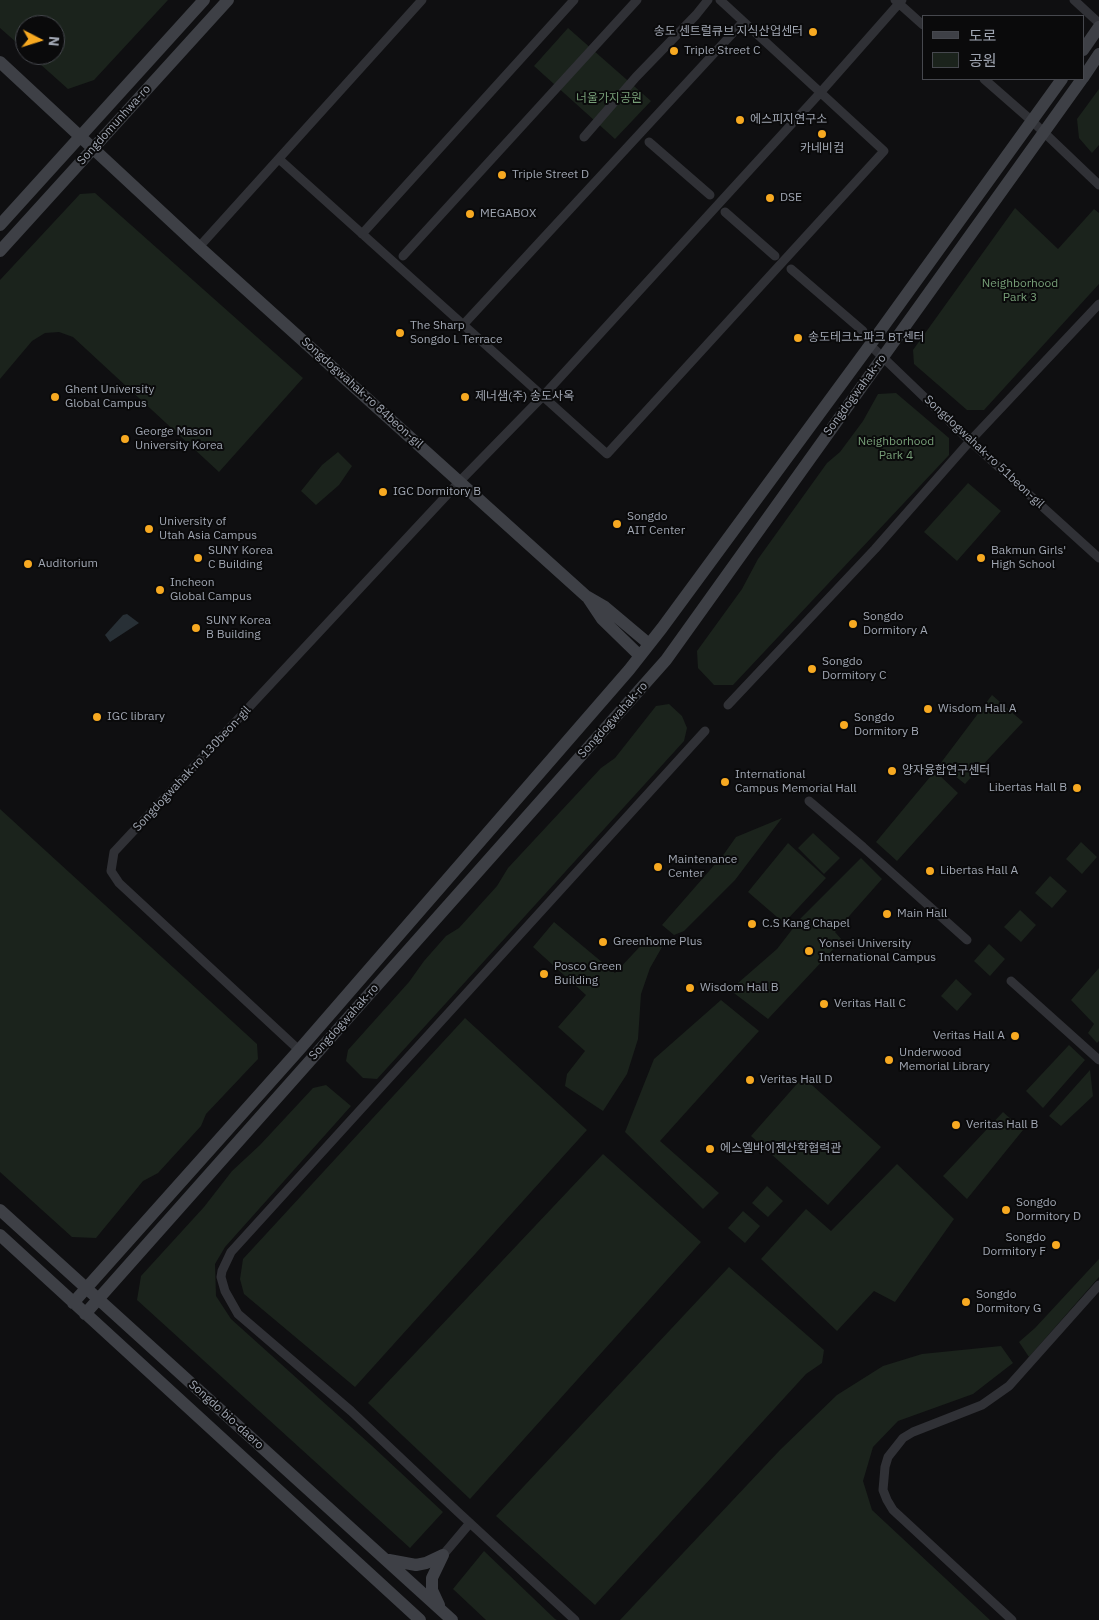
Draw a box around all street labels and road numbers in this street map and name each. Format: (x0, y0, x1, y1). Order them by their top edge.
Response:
street label: Songdomunhwa-ro (74, 82, 154, 168)
street label: Songdogwahak-ro 84beon-gil (298, 334, 426, 452)
street label: Songdogwahak-ro (821, 351, 889, 439)
street label: Songdogwahak-ro 51beon-gil (921, 393, 1047, 511)
street label: Songdogwahak-ro (575, 679, 651, 761)
street label: Songdogwahak-ro 130beon-gil (130, 703, 254, 835)
street label: Songdogwahak-ro (306, 981, 382, 1063)
street label: Songdo bio-daero (186, 1378, 266, 1452)

